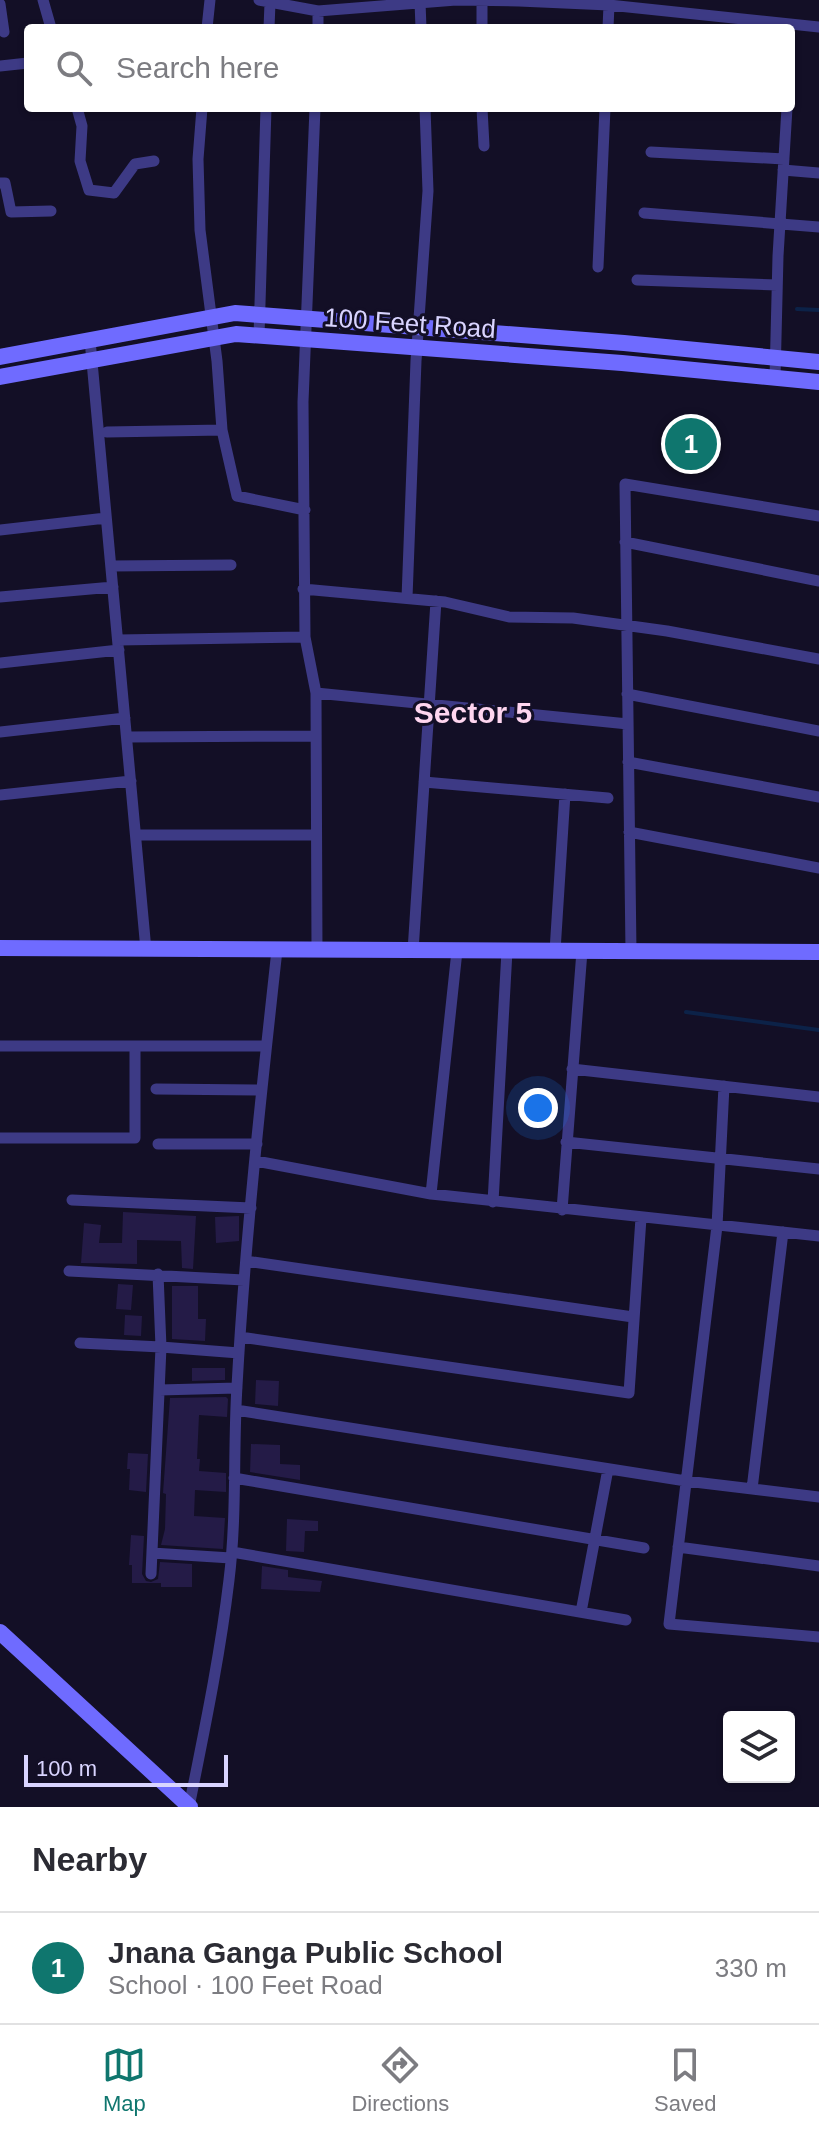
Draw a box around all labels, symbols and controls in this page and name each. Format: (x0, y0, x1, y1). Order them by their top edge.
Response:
search box (24, 24, 795, 112)
icon: search (52, 46, 96, 90)
text: Search here (116, 51, 279, 84)
street label: 100 Feet Road (323, 302, 497, 344)
pin: 1 (665, 414, 717, 474)
district label: Sector 5 (414, 696, 532, 729)
your location (518, 1088, 558, 1128)
map controls (723, 1711, 795, 1783)
button: layers (723, 1711, 795, 1783)
scale bar (24, 1751, 228, 1787)
text: 100 m (36, 1756, 97, 1781)
text: Nearby (32, 1840, 147, 1878)
text: Jnana Ganga Public School (108, 1936, 503, 1969)
text: 1 (51, 1953, 65, 1983)
text: 330 m (715, 1953, 787, 1983)
text: School · 100 Feet Road (108, 1970, 383, 2000)
tab: Map (102, 2043, 146, 2117)
tab: Directions (351, 2043, 449, 2117)
tab: Saved (654, 2043, 717, 2117)

